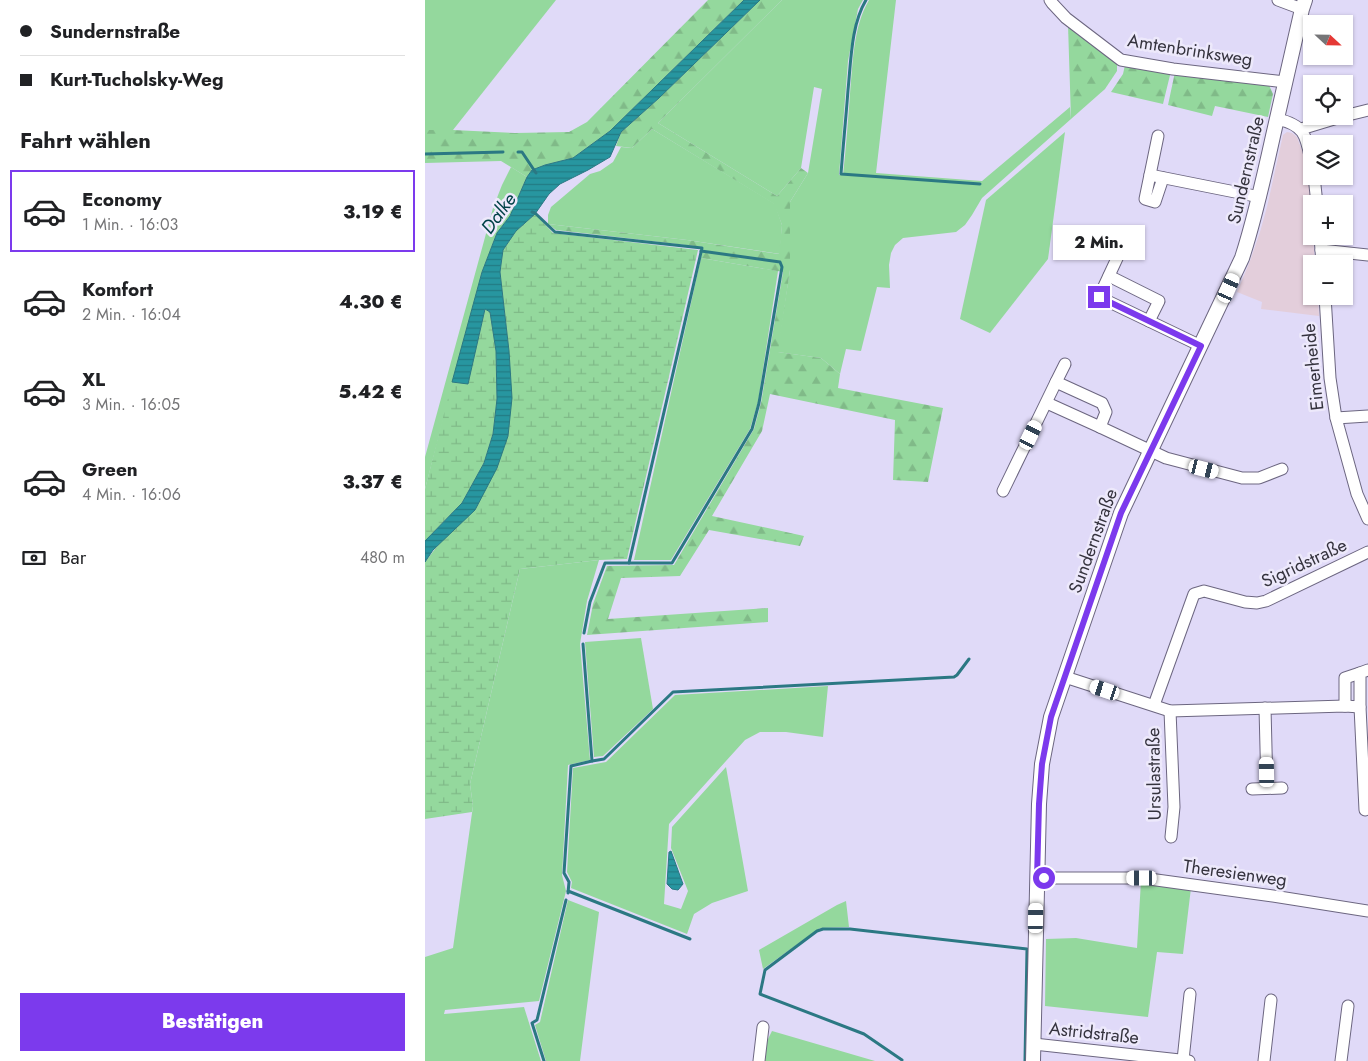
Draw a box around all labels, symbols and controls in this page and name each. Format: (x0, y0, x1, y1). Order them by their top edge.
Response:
north arrow (1303, 15, 1353, 65)
map controls (1303, 15, 1353, 305)
text: Sundernstraße (50, 18, 180, 45)
street label: Amtenbrinksweg (1126, 27, 1254, 73)
text: Kurt-Tucholsky-Weg (50, 66, 224, 93)
button: locate (1303, 75, 1353, 125)
street label: Sundernstraße (1221, 114, 1271, 226)
text: Fahrt wählen (20, 124, 151, 156)
button: layers (1303, 135, 1353, 185)
text: Economy (82, 186, 162, 213)
water label: Dalke (474, 187, 523, 239)
icon: car (22, 189, 67, 234)
button: + (1303, 195, 1353, 245)
text: 3.19 € (343, 198, 403, 225)
text: 1 Min. · 16:03 (82, 213, 178, 236)
callout: 2 Min. (1053, 224, 1145, 260)
text: 2 Min. (1074, 231, 1124, 254)
button: − (1303, 255, 1353, 305)
car (1216, 271, 1241, 305)
text: Komfort (82, 276, 153, 303)
icon: car (22, 279, 67, 324)
route end (1088, 286, 1110, 308)
text: 4.30 € (339, 288, 403, 315)
text: 2 Min. · 16:04 (82, 303, 181, 326)
street label: Eimerheide (1296, 322, 1330, 412)
text: XL (82, 366, 105, 393)
icon: car (22, 369, 67, 414)
text: 5.42 € (339, 378, 403, 405)
text: 3 Min. · 16:05 (82, 393, 180, 416)
car (1017, 418, 1044, 452)
text: Green (82, 456, 138, 483)
car (1187, 458, 1220, 480)
icon: car (22, 459, 67, 504)
text: 3.37 € (342, 468, 403, 495)
text: 4 Min. · 16:06 (82, 483, 181, 506)
street label: Sundernstraße (1062, 485, 1124, 597)
street label: Sigridstraße (1257, 532, 1351, 594)
icon: cash (20, 544, 48, 572)
text: Bar (60, 544, 86, 571)
text: 480 m (360, 546, 405, 569)
car (1088, 678, 1121, 702)
street label: Ursulastraße (1140, 727, 1168, 821)
car (1259, 757, 1274, 787)
street label: Theresienweg (1182, 853, 1288, 893)
route start (1033, 867, 1055, 889)
car (1127, 871, 1157, 886)
car (1028, 903, 1043, 933)
button: Bestätigen (20, 993, 405, 1051)
street label: Astridstraße (1048, 1015, 1140, 1051)

